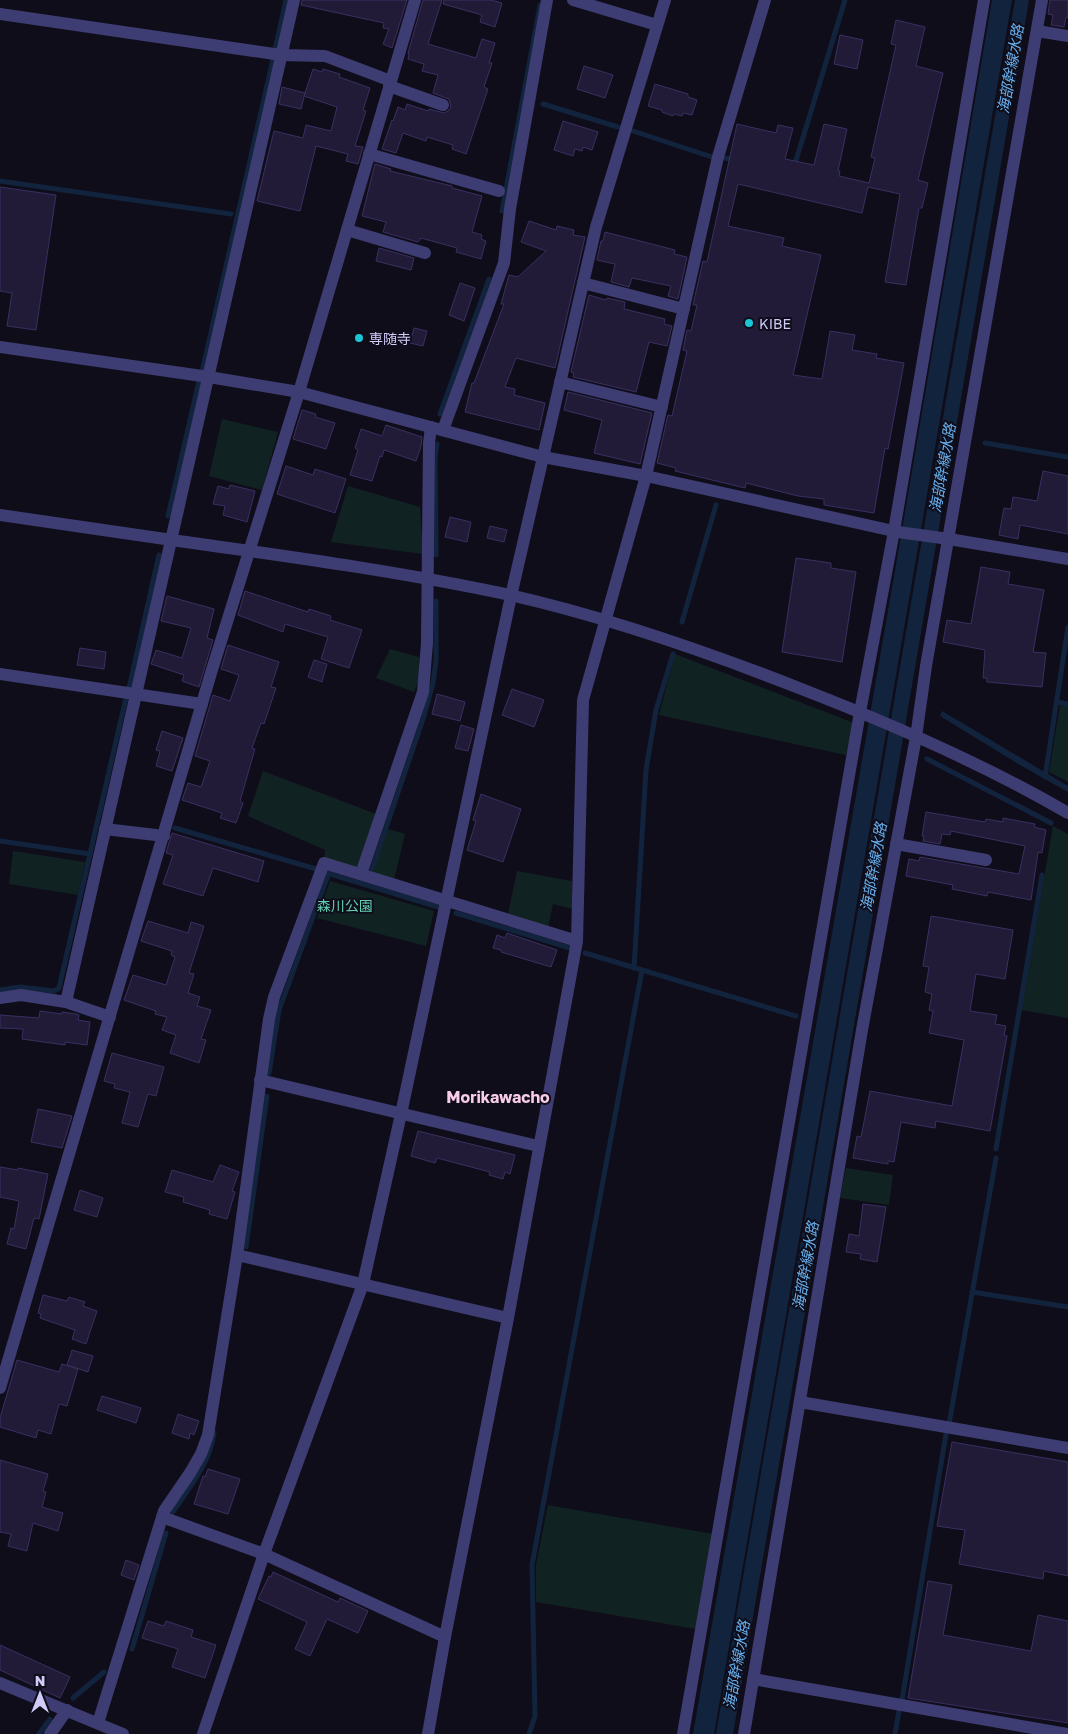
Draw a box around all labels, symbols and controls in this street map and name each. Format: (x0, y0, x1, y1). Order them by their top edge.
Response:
water label: 海部幹線水路 (993, 21, 1027, 115)
place label: KIBE (759, 315, 791, 332)
marker: KIBE (743, 317, 755, 329)
place label: 専随寺 (369, 330, 411, 347)
marker: 専随寺 (353, 332, 365, 344)
water label: 海部幹線水路 (925, 420, 959, 514)
water label: 海部幹線水路 (856, 819, 890, 913)
park label: 森川公園 (317, 897, 373, 914)
district label: Morikawacho (446, 1087, 550, 1107)
water label: 海部幹線水路 (788, 1218, 822, 1312)
water label: 海部幹線水路 (719, 1617, 753, 1711)
north arrow (15, 1669, 65, 1719)
text: N (35, 1672, 45, 1689)

